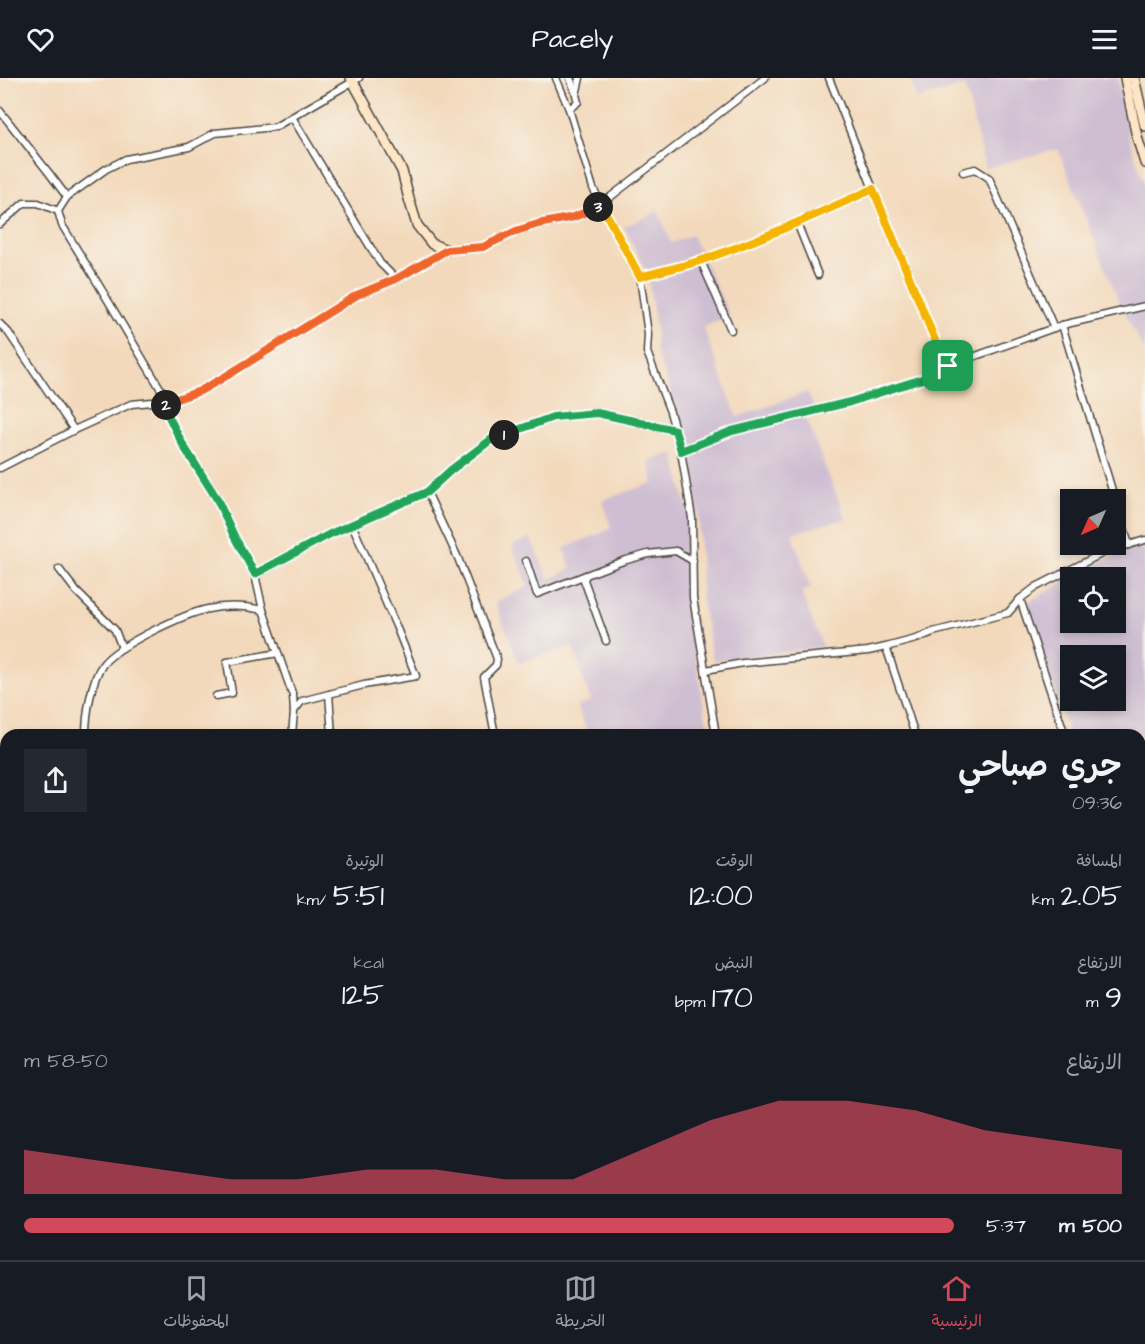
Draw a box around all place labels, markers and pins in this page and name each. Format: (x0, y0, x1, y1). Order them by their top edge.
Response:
pin: 3 (583, 192, 613, 222)
pin (922, 340, 973, 391)
pin: 2 (151, 390, 181, 420)
pin: 1 (489, 420, 519, 450)

